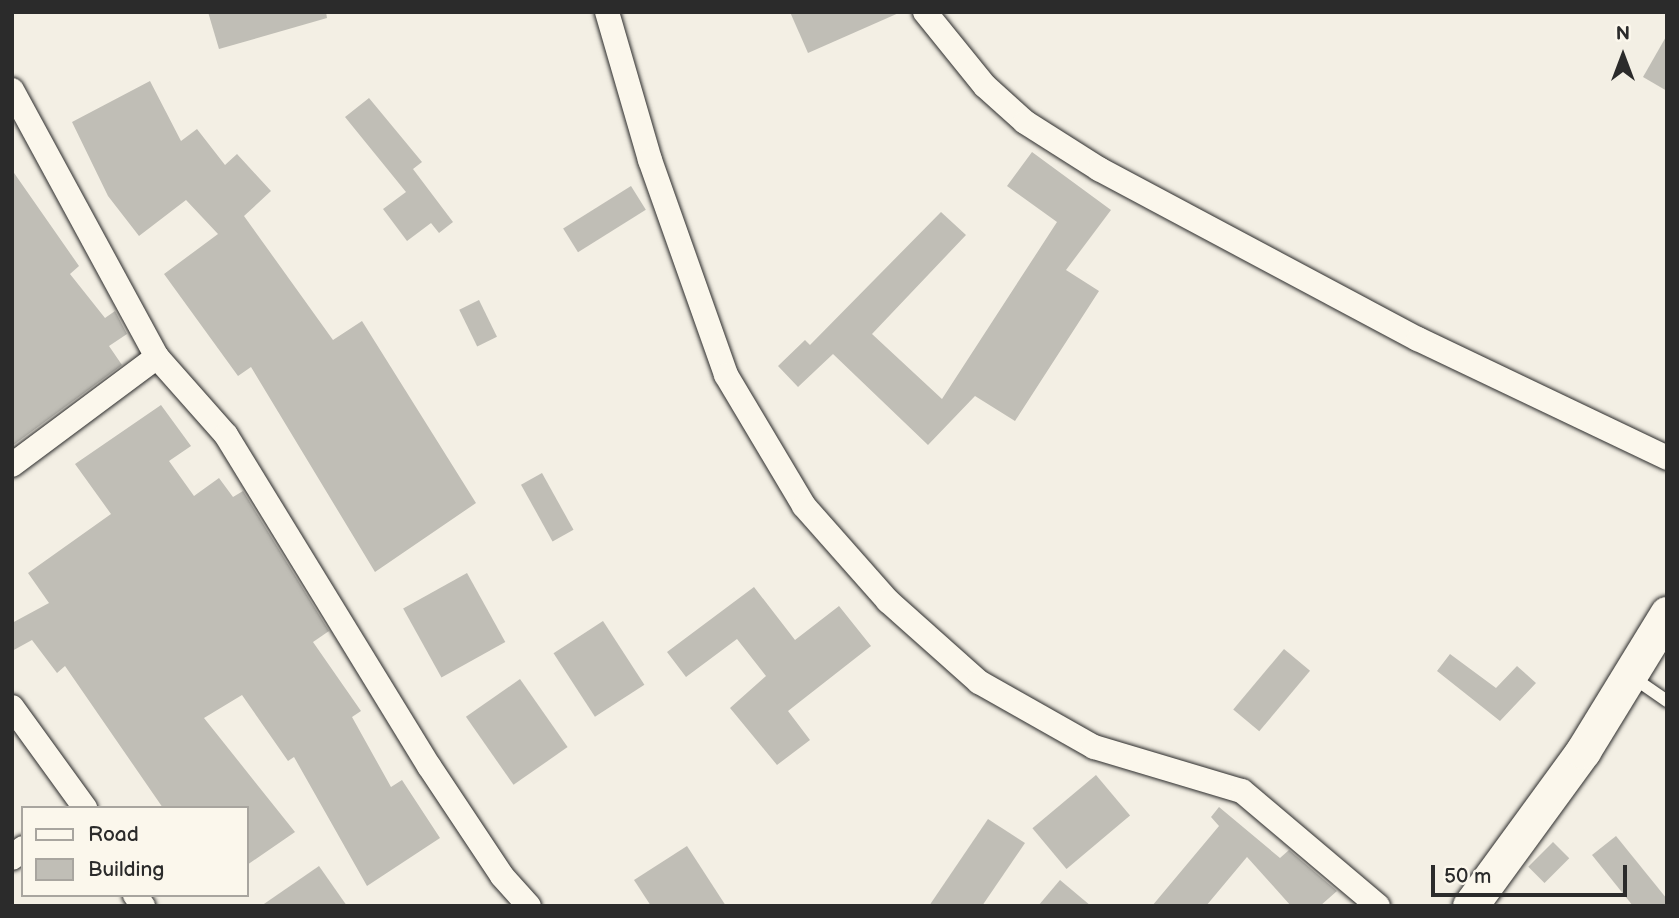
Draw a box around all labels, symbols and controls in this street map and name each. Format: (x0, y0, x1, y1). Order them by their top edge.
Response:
north arrow (1588, 21, 1658, 91)
text: N (1616, 23, 1630, 46)
legend (21, 806, 248, 897)
text: Road (88, 822, 139, 847)
scale bar (1434, 852, 1630, 896)
text: Building (88, 857, 164, 882)
text: 50 m (1444, 864, 1491, 889)

